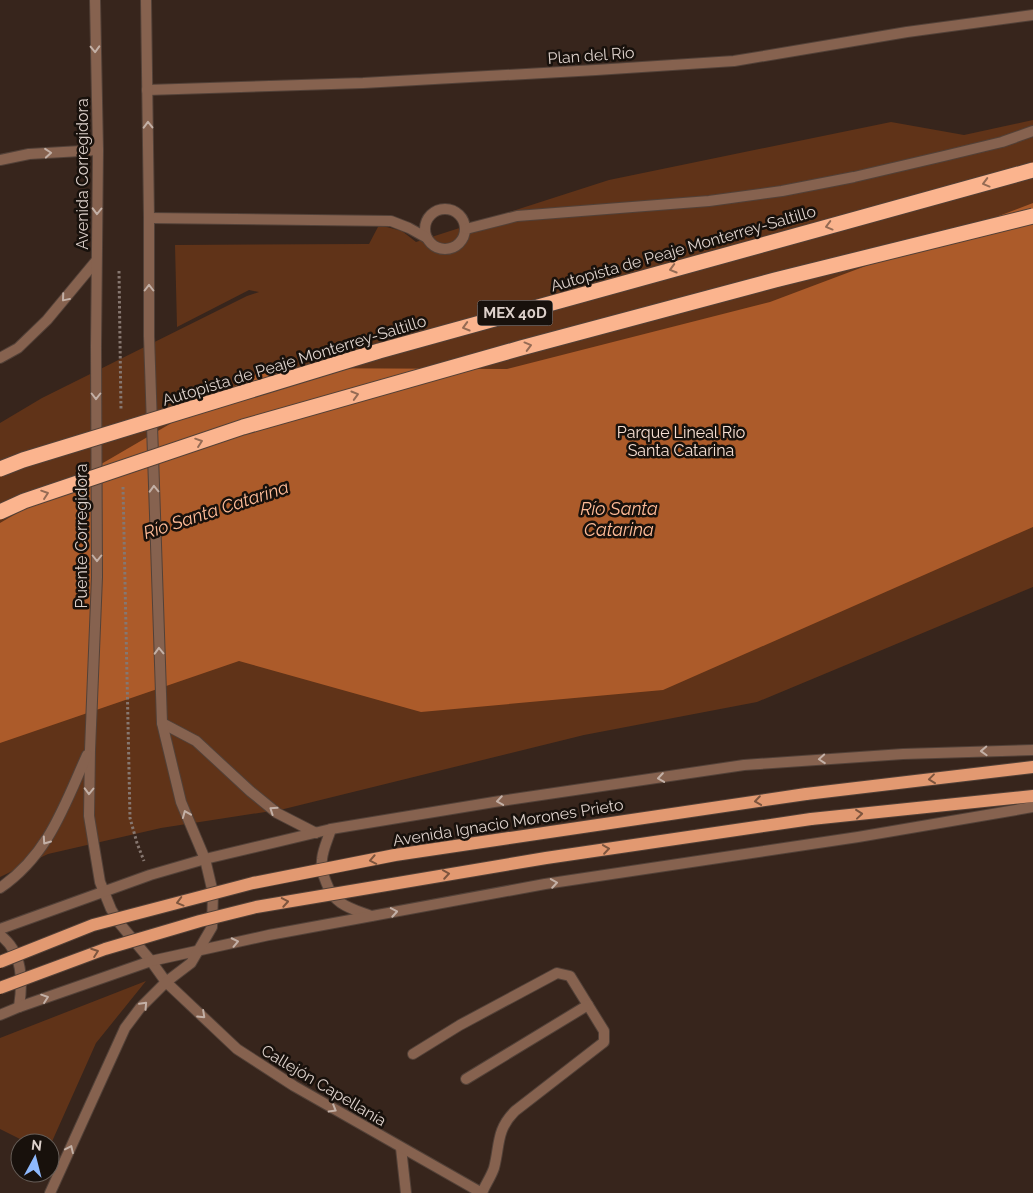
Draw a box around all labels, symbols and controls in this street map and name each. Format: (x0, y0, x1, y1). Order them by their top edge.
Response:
street label: Plan del Río (547, 43, 635, 68)
one-way arrow (90, 45, 101, 53)
street label: Avenida Corregidora (73, 98, 92, 250)
one-way arrow (143, 121, 153, 128)
one-way arrow (44, 147, 52, 158)
one-way arrow (982, 177, 991, 187)
street label: Autopista de Peaje Monterrey-Saltillo (548, 201, 818, 296)
one-way arrow (92, 208, 102, 215)
one-way arrow (826, 220, 834, 230)
one-way arrow (668, 263, 677, 274)
one-way arrow (144, 283, 154, 291)
one-way arrow (62, 292, 71, 301)
road number: MEX 40D (478, 300, 552, 326)
street label: Autopista de Peaje Monterrey-Saltillo (160, 311, 428, 410)
one-way arrow (461, 321, 470, 332)
one-way arrow (523, 341, 532, 352)
one-way arrow (350, 390, 359, 401)
one-way arrow (91, 392, 101, 400)
park label: Parque Lineal Río Santa Catarina (617, 423, 745, 460)
one-way arrow (194, 437, 203, 447)
street label: Puente Corregidora (72, 464, 91, 608)
water label: Río Santa Catarina (140, 476, 291, 543)
one-way arrow (149, 484, 159, 492)
one-way arrow (40, 490, 49, 500)
water label: Río Santa Catarina (580, 498, 658, 540)
one-way arrow (91, 555, 102, 563)
one-way arrow (154, 647, 165, 655)
one-way arrow (980, 745, 988, 756)
one-way arrow (818, 753, 826, 764)
one-way arrow (656, 772, 665, 782)
one-way arrow (928, 773, 936, 784)
one-way arrow (84, 788, 94, 796)
street label: Avenida Ignacio Morones Prieto (391, 795, 625, 850)
one-way arrow (754, 795, 762, 805)
one-way arrow (496, 796, 504, 806)
one-way arrow (269, 806, 278, 816)
one-way arrow (855, 809, 863, 820)
one-way arrow (182, 810, 192, 819)
one-way arrow (43, 835, 52, 845)
one-way arrow (602, 845, 611, 855)
one-way arrow (368, 854, 377, 864)
one-way arrow (441, 870, 450, 880)
one-way arrow (550, 878, 559, 888)
one-way arrow (176, 897, 184, 907)
one-way arrow (281, 897, 290, 907)
one-way arrow (390, 907, 399, 917)
one-way arrow (230, 938, 239, 948)
one-way arrow (90, 948, 99, 958)
one-way arrow (41, 993, 49, 1003)
one-way arrow (138, 1001, 147, 1010)
one-way arrow (196, 1009, 205, 1018)
street label: Callejón Capellanía (258, 1041, 390, 1130)
one-way arrow (328, 1102, 337, 1112)
north arrow (10, 1133, 60, 1183)
text: N (30, 1137, 43, 1154)
one-way arrow (64, 1145, 74, 1154)

